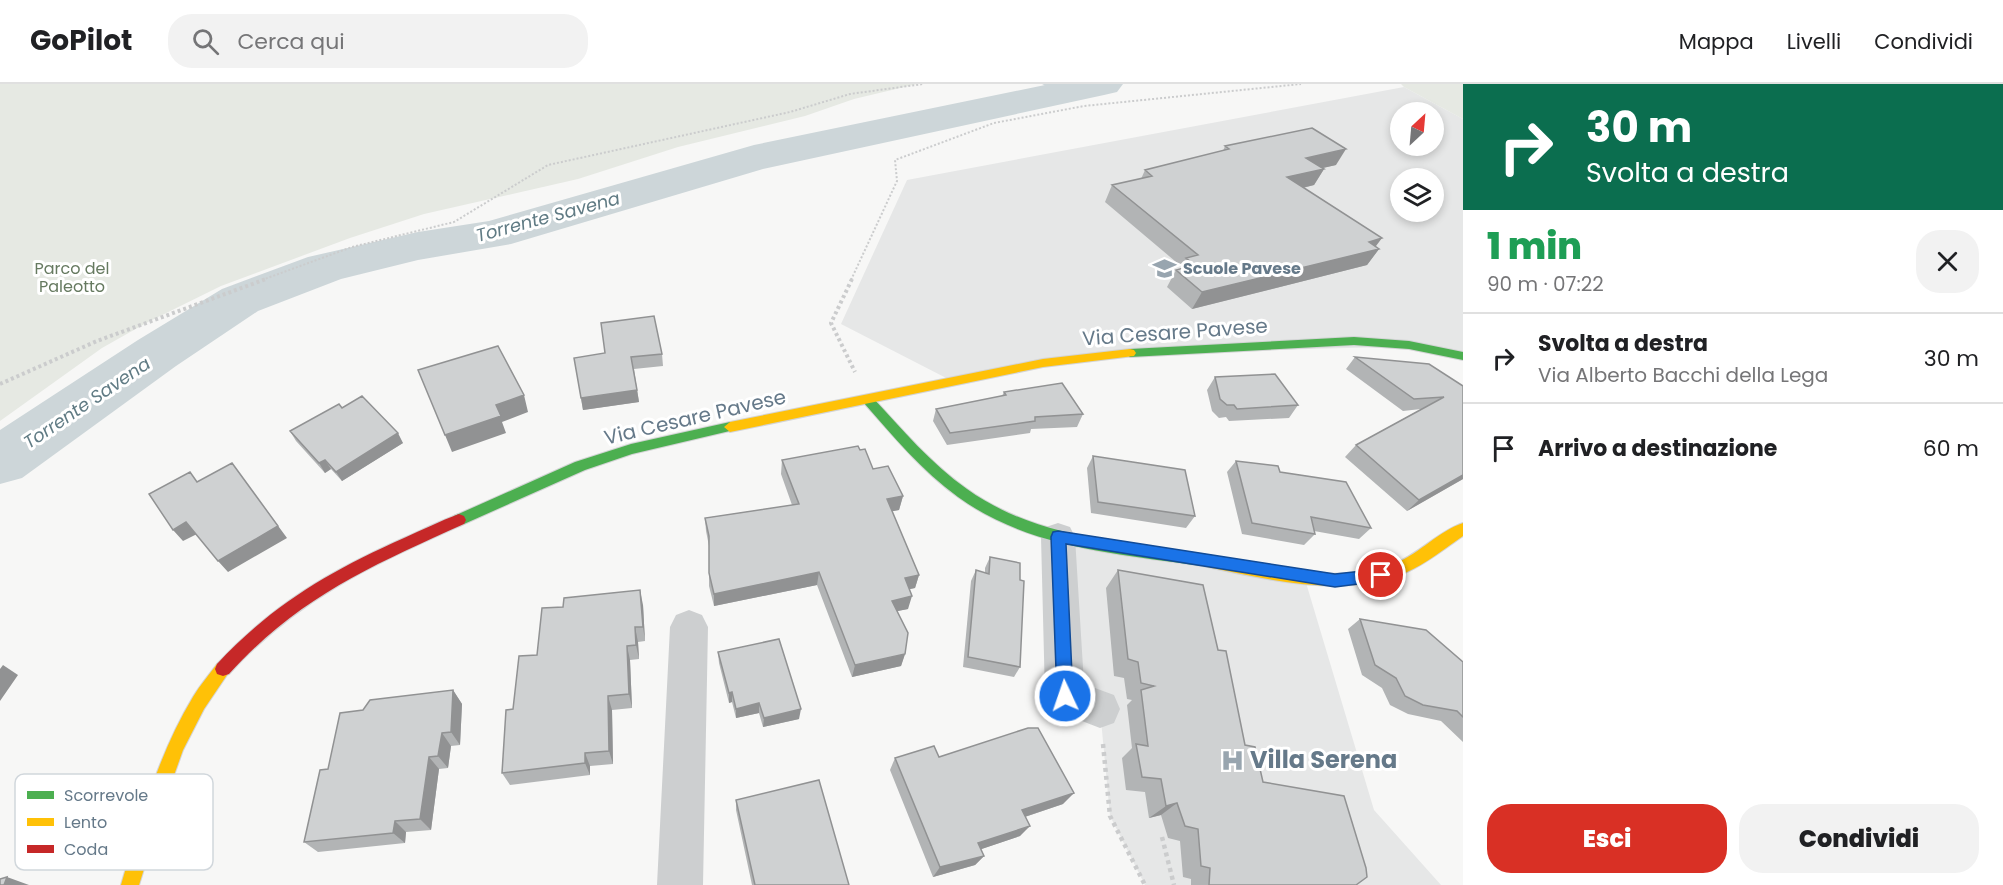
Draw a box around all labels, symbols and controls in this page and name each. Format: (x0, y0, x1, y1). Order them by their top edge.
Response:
search box (168, 14, 588, 68)
text: GoPilot (30, 21, 132, 60)
icon: search (189, 25, 222, 58)
text: Cerca qui (237, 26, 345, 57)
text: Mappa (1679, 27, 1754, 56)
text: Livelli (1787, 27, 1841, 56)
text: Condividi (1874, 27, 1973, 56)
text: 30 m (1586, 98, 1692, 157)
north arrow (1390, 102, 1444, 156)
map controls (1390, 102, 1444, 222)
icon: right (1487, 108, 1565, 186)
text: Svolta a destra (1586, 154, 1789, 191)
button: layers (1390, 168, 1444, 222)
water label: Torrente Savena (473, 185, 623, 248)
text: 1 min (1487, 221, 1582, 272)
button: close (1916, 230, 1979, 293)
school or university icon: Scuole Pavese (1152, 255, 1178, 281)
park label: Parco del Paleotto (35, 257, 109, 298)
place label: Scuole Pavese (1183, 257, 1301, 280)
text: 90 m · 07:22 (1487, 270, 1604, 298)
street label: Via Cesare Pavese (1081, 312, 1269, 352)
text: Svolta a destra (1538, 328, 1708, 359)
icon: right (1487, 342, 1520, 375)
text: 30 m (1924, 343, 1979, 374)
water label: Torrente Savena (18, 351, 155, 454)
text: Via Alberto Bacchi della Lega (1538, 361, 1828, 389)
street label: Via Cesare Pavese (601, 382, 789, 452)
icon: arrive (1487, 432, 1520, 465)
text: Arrivo a destinazione (1538, 433, 1777, 464)
text: 60 m (1923, 433, 1979, 464)
pin (1355, 549, 1406, 600)
icon: arrive (1364, 558, 1397, 591)
position arrow (1033, 664, 1097, 728)
place label: Villa Serena (1250, 743, 1397, 776)
hospital icon: Villa Serena (1219, 747, 1245, 773)
legend (15, 774, 213, 870)
text: Scorrevole (64, 784, 148, 807)
button: Esci (1487, 804, 1727, 873)
button: Condividi (1739, 804, 1979, 873)
text: Lento (64, 811, 107, 834)
text: Coda (64, 838, 108, 861)

